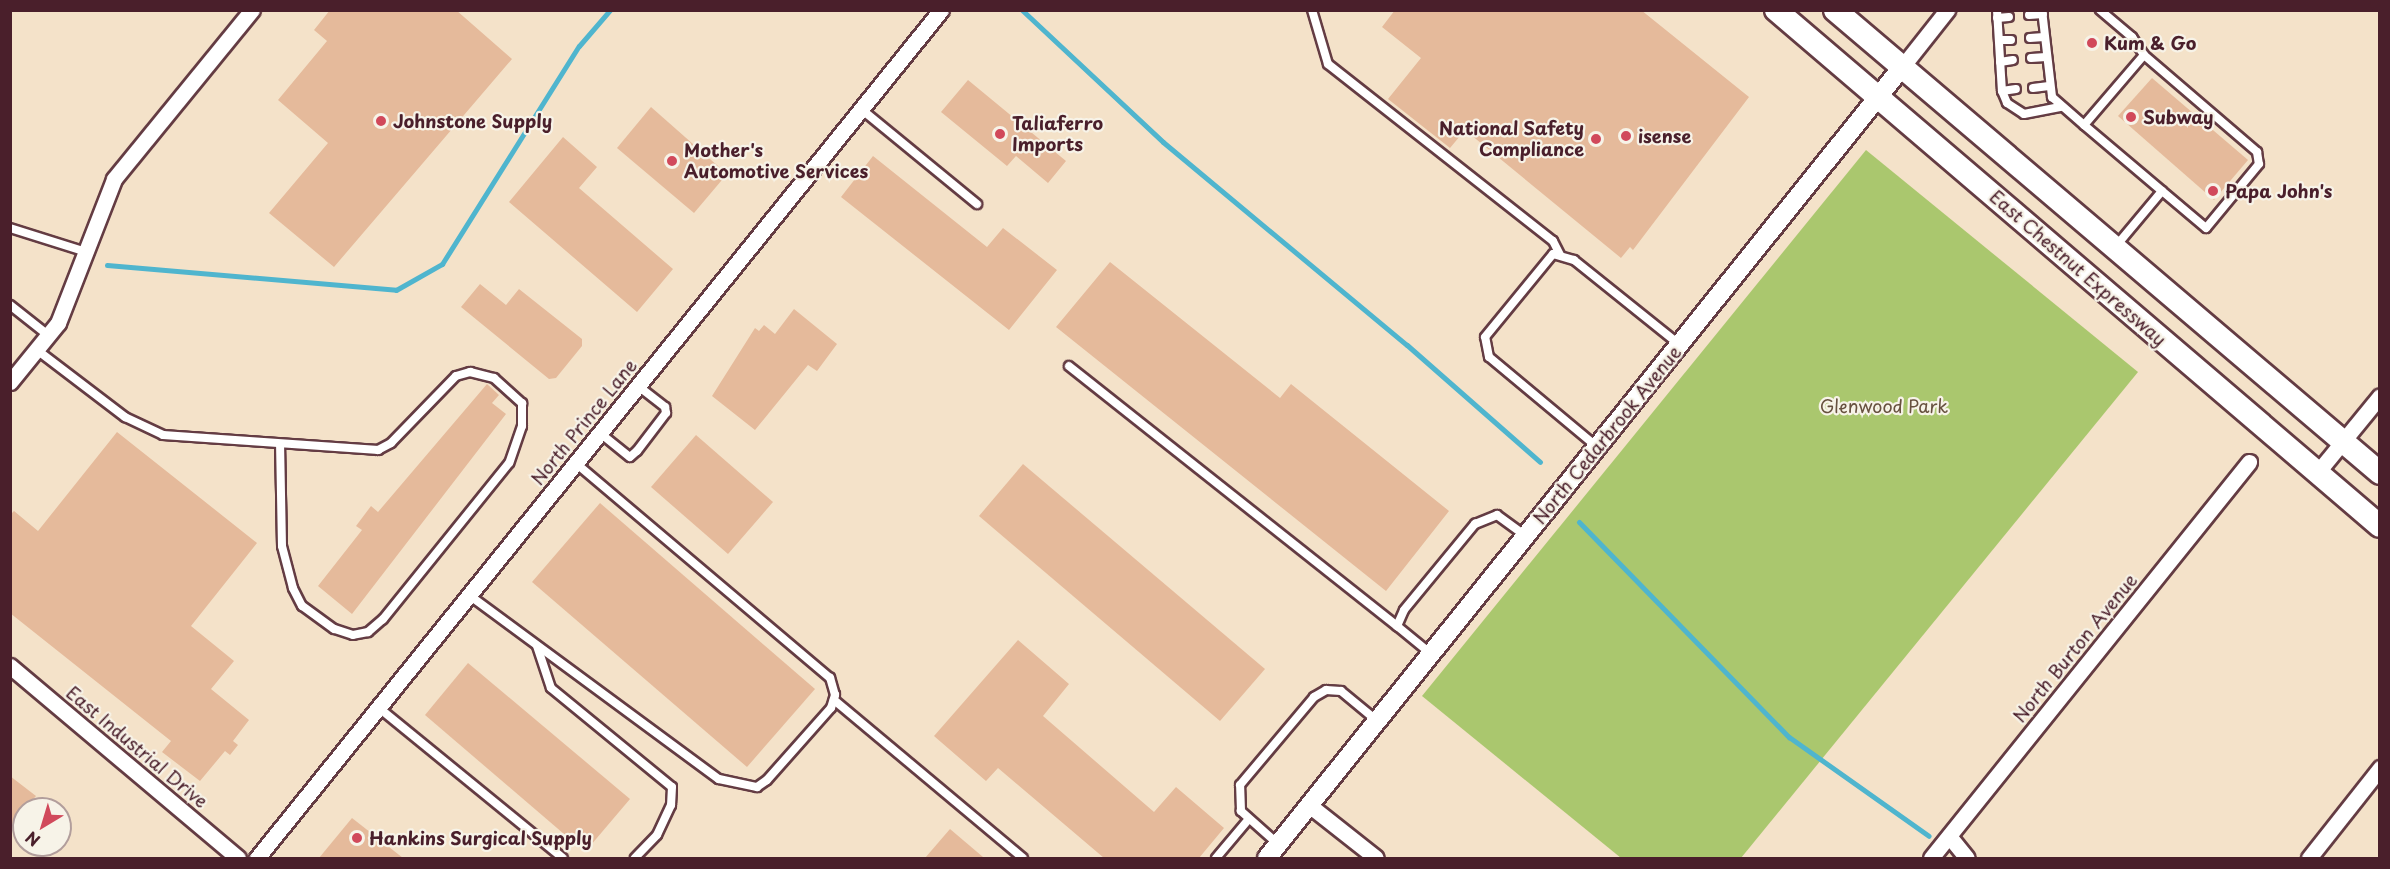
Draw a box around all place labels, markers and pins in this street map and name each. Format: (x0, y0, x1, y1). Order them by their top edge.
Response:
place label: Kum & Go (2104, 32, 2197, 54)
marker: Kum & Go (2085, 36, 2099, 50)
place label: Subway (2143, 106, 2213, 128)
place label: Johnstone Supply (393, 110, 553, 132)
marker: Subway (2124, 110, 2138, 124)
place label: Taliaferro Imports (1012, 113, 1103, 156)
marker: Johnstone Supply (374, 114, 388, 128)
place label: National Safety Compliance (1439, 118, 1584, 160)
place label: isense (1638, 125, 1691, 147)
marker: Taliaferro Imports (993, 127, 1007, 141)
marker: isense (1619, 129, 1633, 143)
marker: National Safety Compliance (1589, 132, 1603, 146)
place label: Mother's Automotive Services (684, 140, 869, 182)
marker: Mother's Automotive Services (665, 154, 679, 168)
place label: Papa John's (2225, 180, 2333, 202)
marker: Papa John's (2206, 184, 2220, 198)
place label: Hankins Surgical Supply (369, 827, 592, 849)
marker: Hankins Surgical Supply (350, 831, 364, 845)

